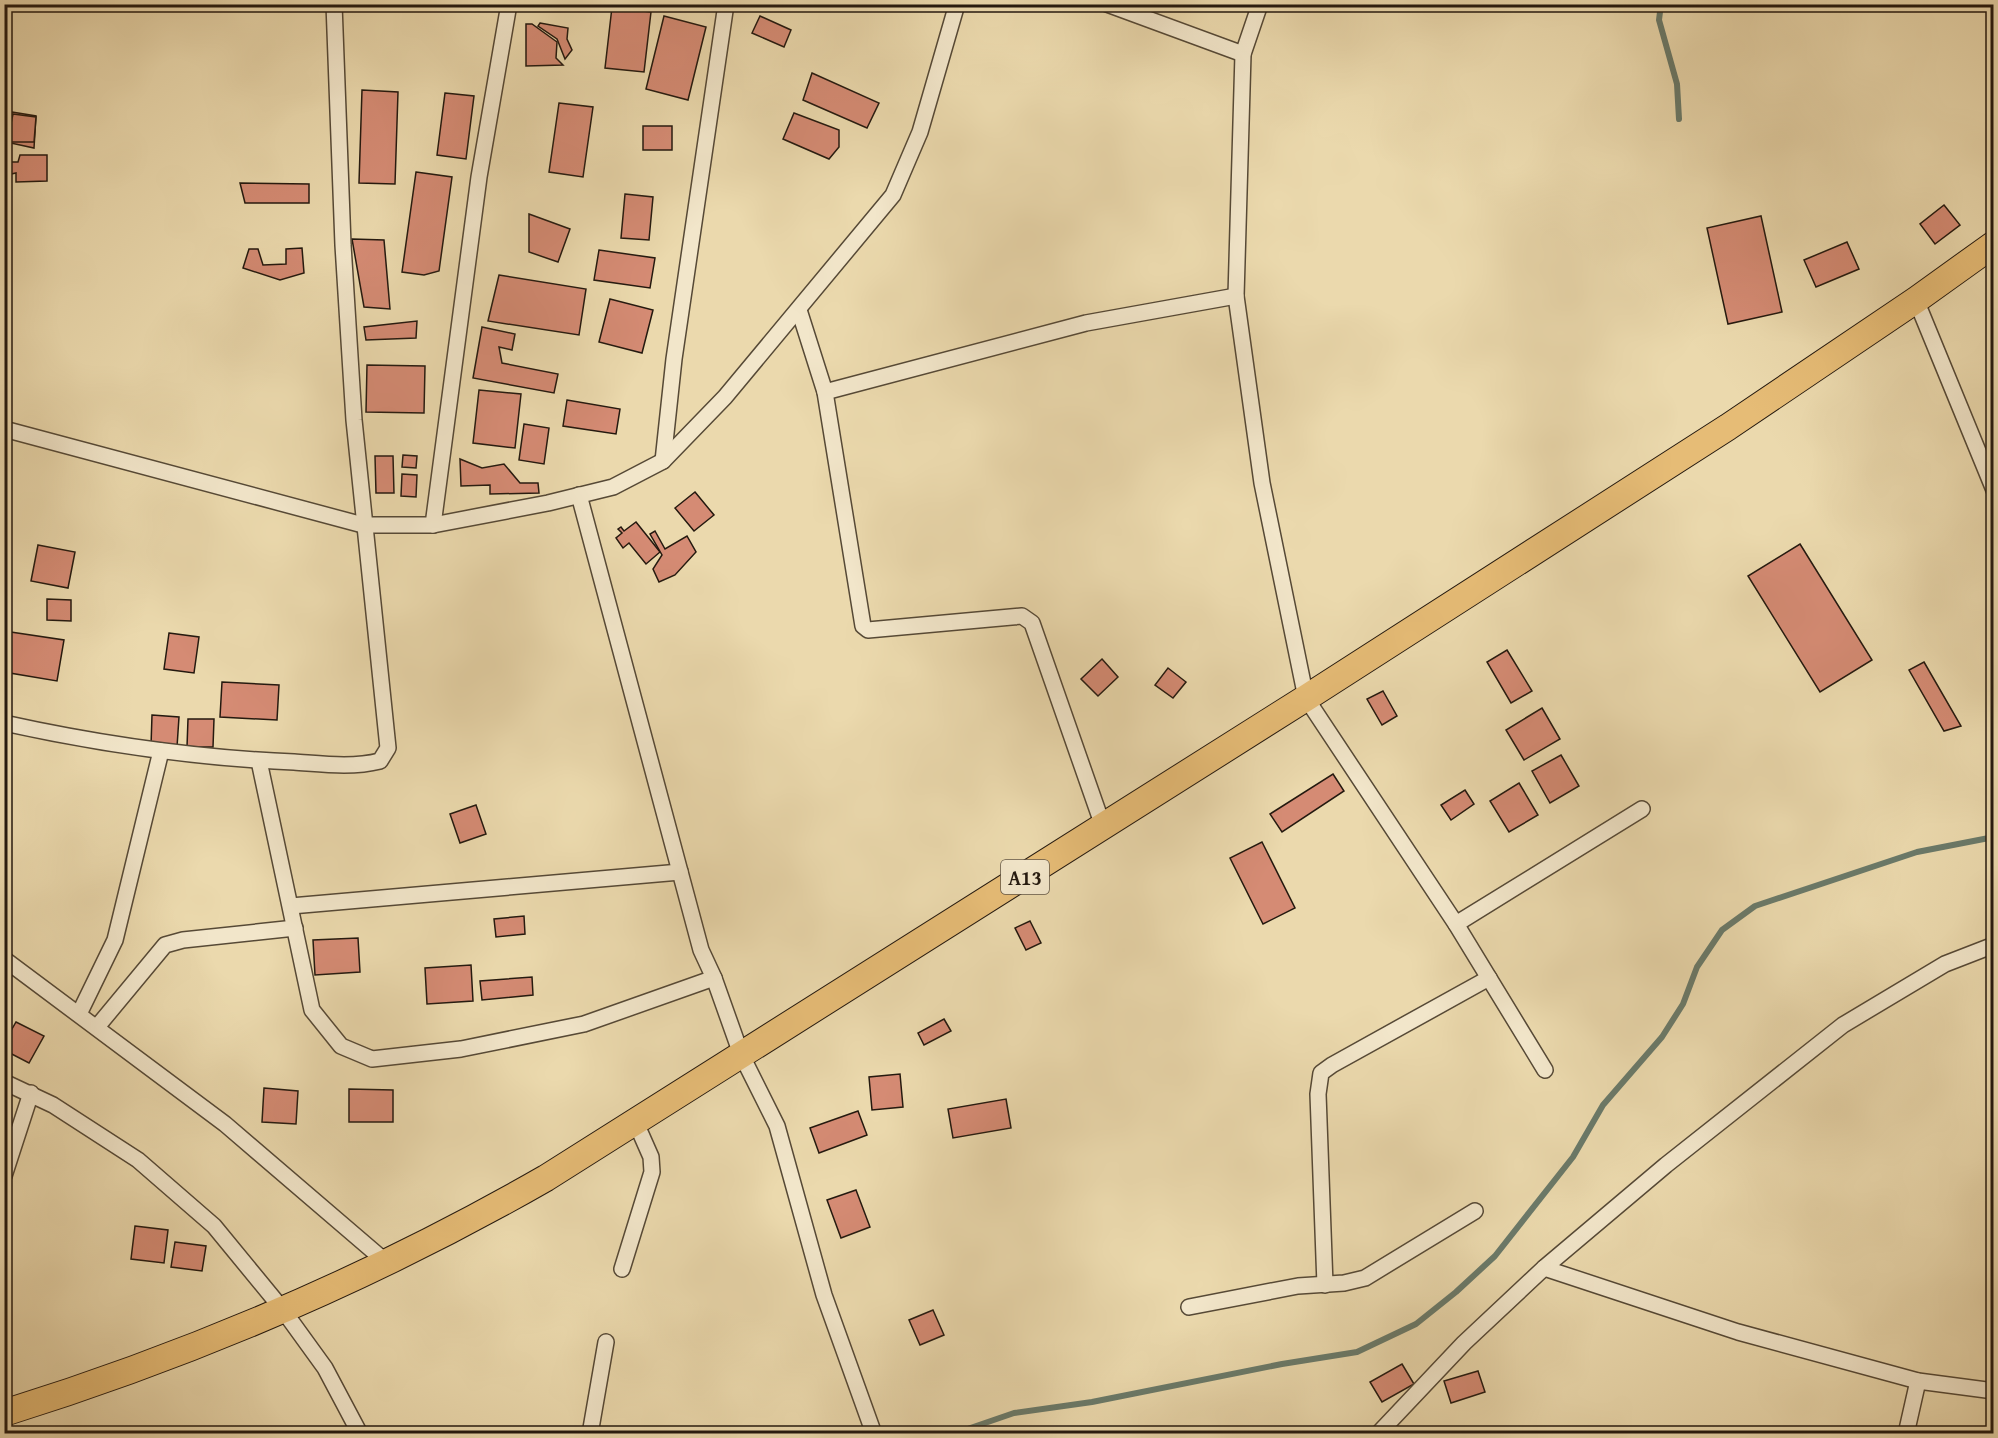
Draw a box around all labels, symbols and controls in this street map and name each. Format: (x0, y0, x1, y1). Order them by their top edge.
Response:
road number: A13 (1001, 860, 1049, 894)

